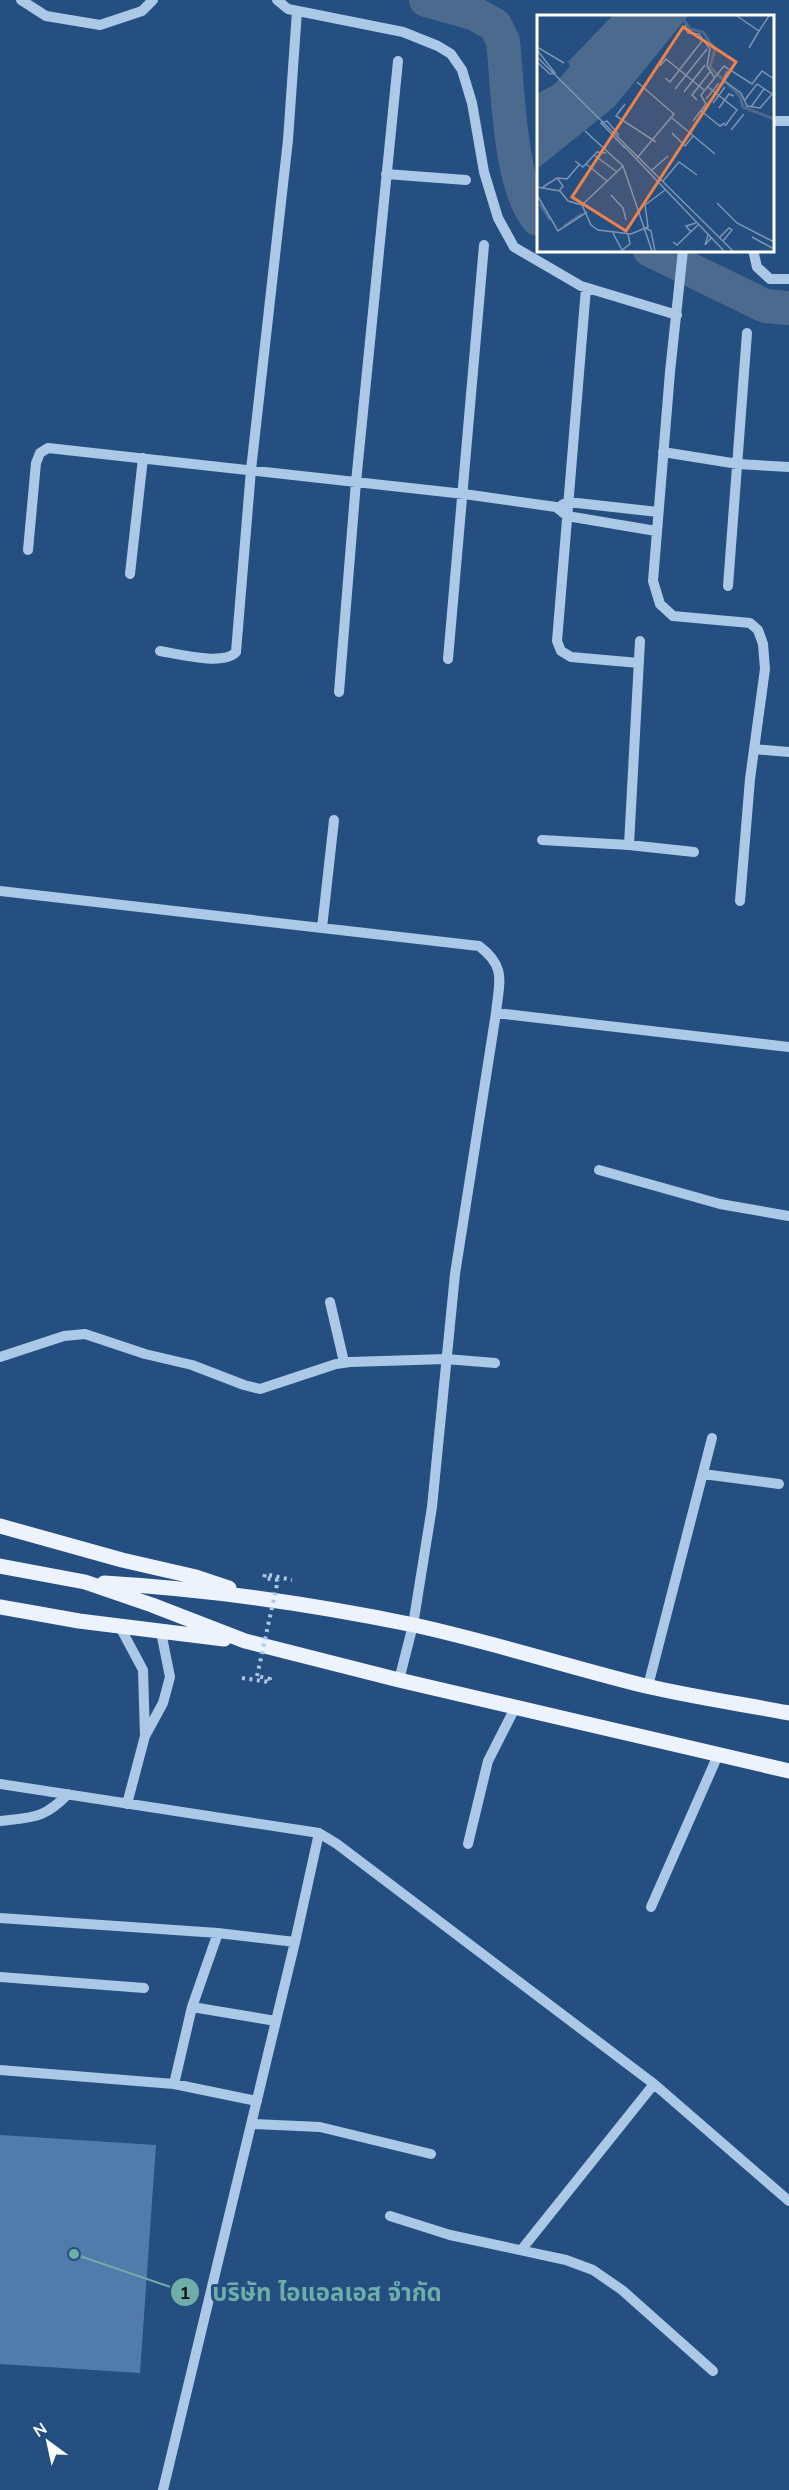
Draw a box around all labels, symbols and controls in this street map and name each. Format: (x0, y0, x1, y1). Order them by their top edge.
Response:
inset map (537, 15, 774, 252)
callout: บริษัท ไอแอลเอส จำกัด (170, 2271, 454, 2313)
text: บริษัท ไอแอลเอส จำกัด (212, 2277, 442, 2307)
text: 1 (180, 2281, 190, 2304)
north arrow (18, 2412, 78, 2472)
text: N (29, 2418, 50, 2441)

